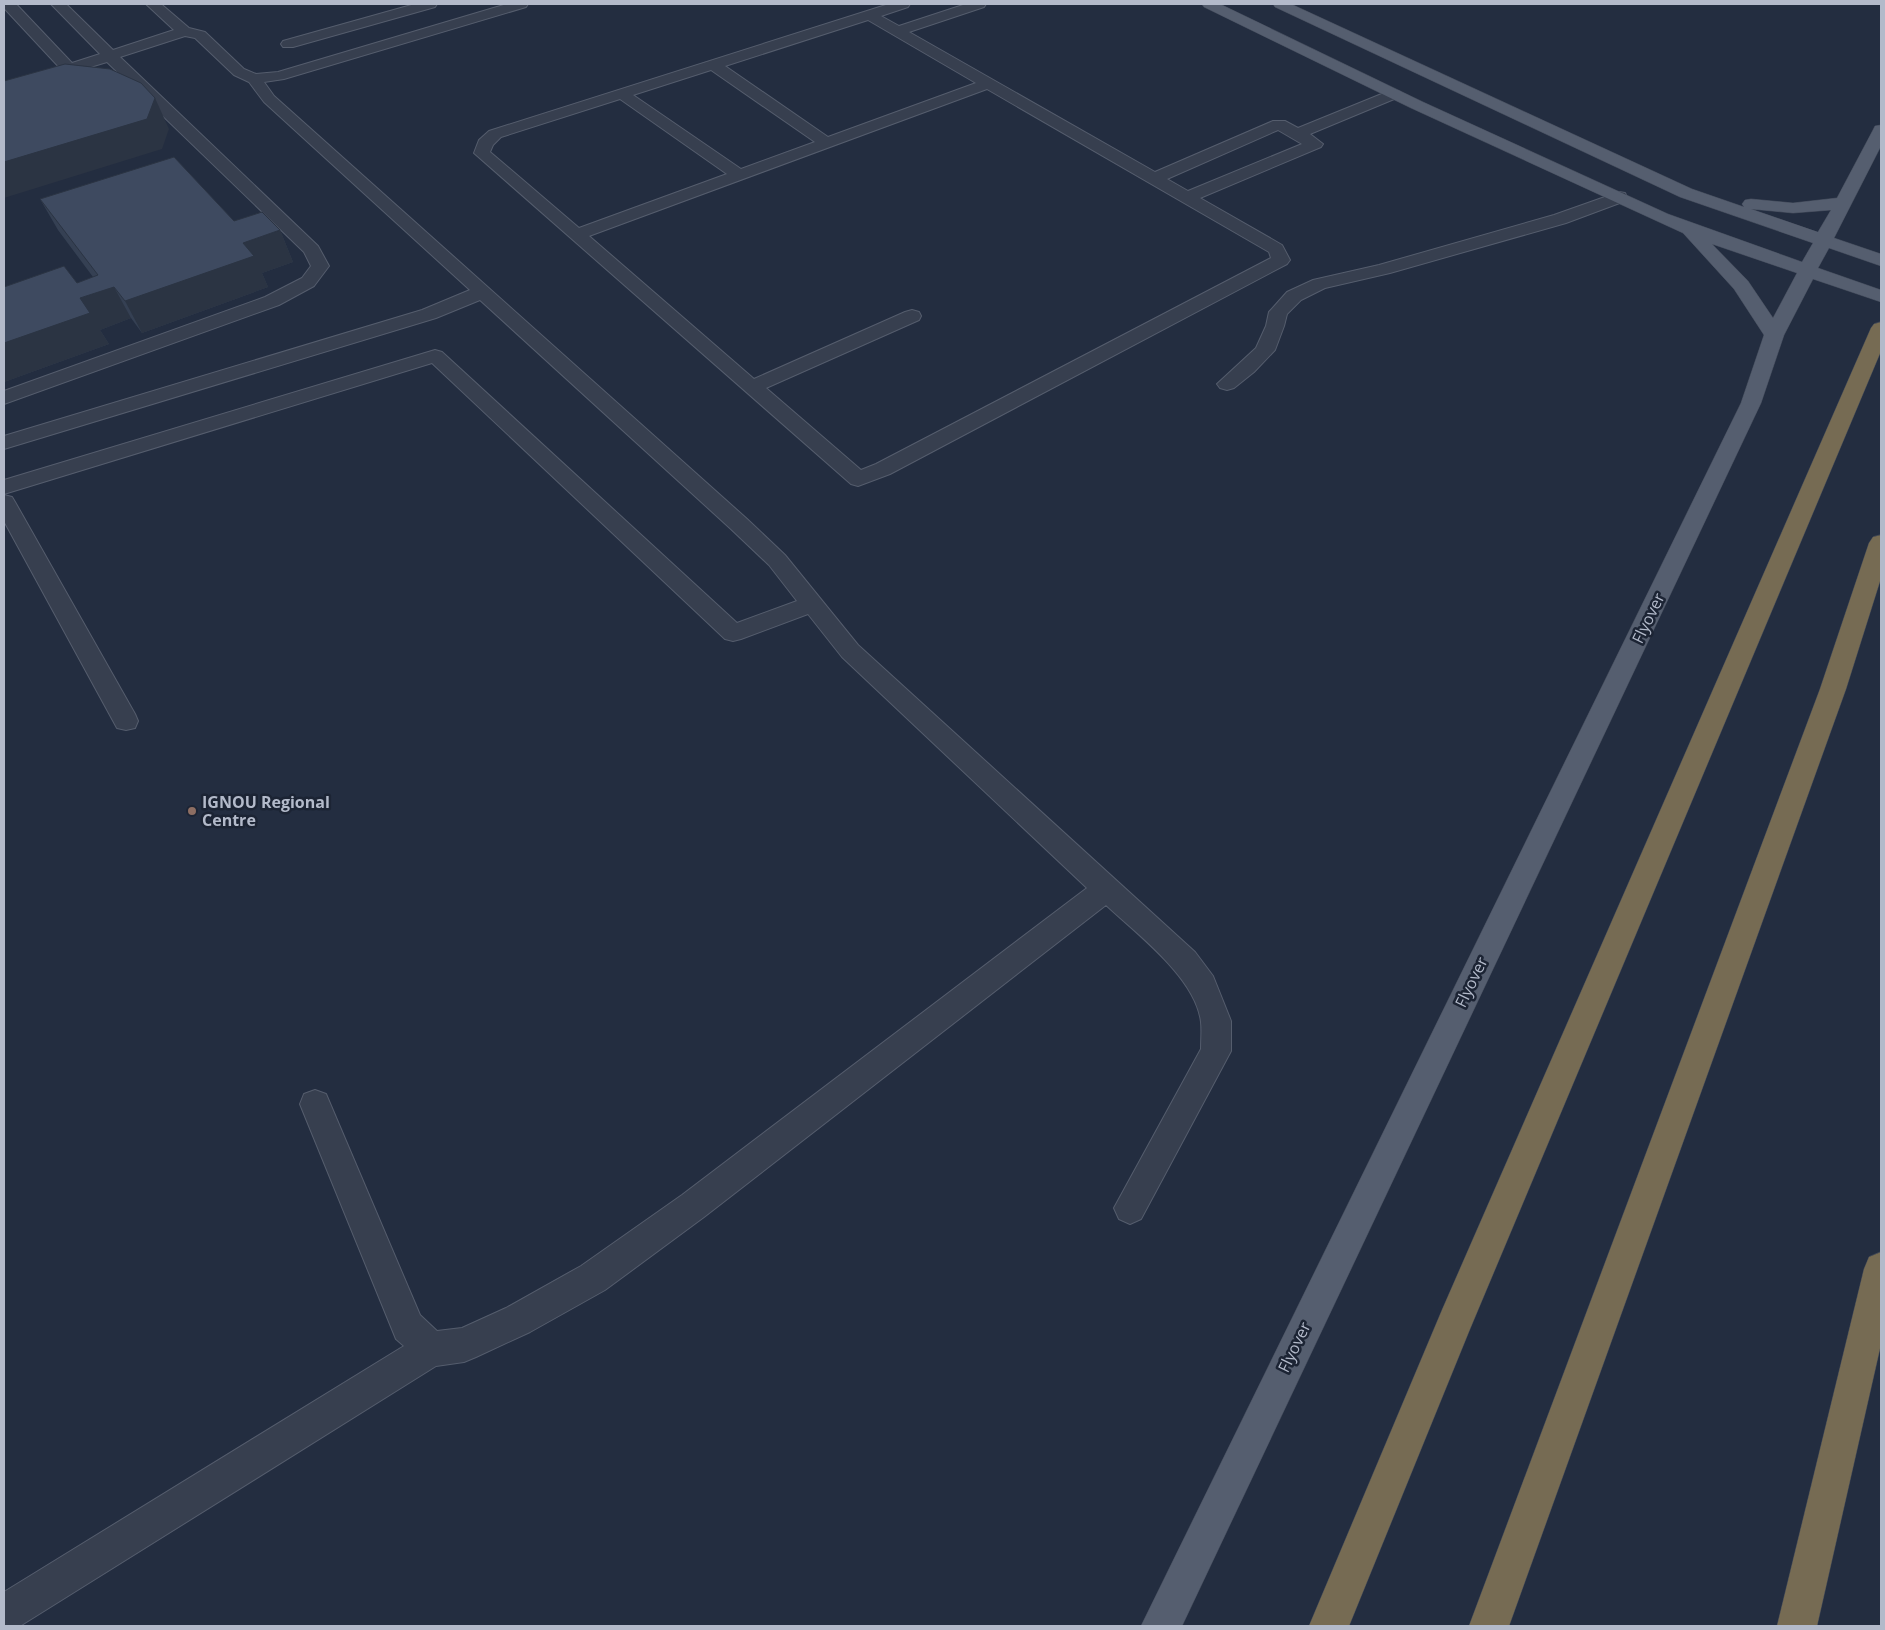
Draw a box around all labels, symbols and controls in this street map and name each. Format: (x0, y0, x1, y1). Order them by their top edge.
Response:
street label: Flyover (1626, 589, 1670, 647)
place label: IGNOU Regional Centre (202, 791, 330, 831)
marker: IGNOU Regional Centre (186, 805, 198, 817)
street label: Flyover (1449, 953, 1493, 1011)
street label: Flyover (1272, 1318, 1316, 1376)

